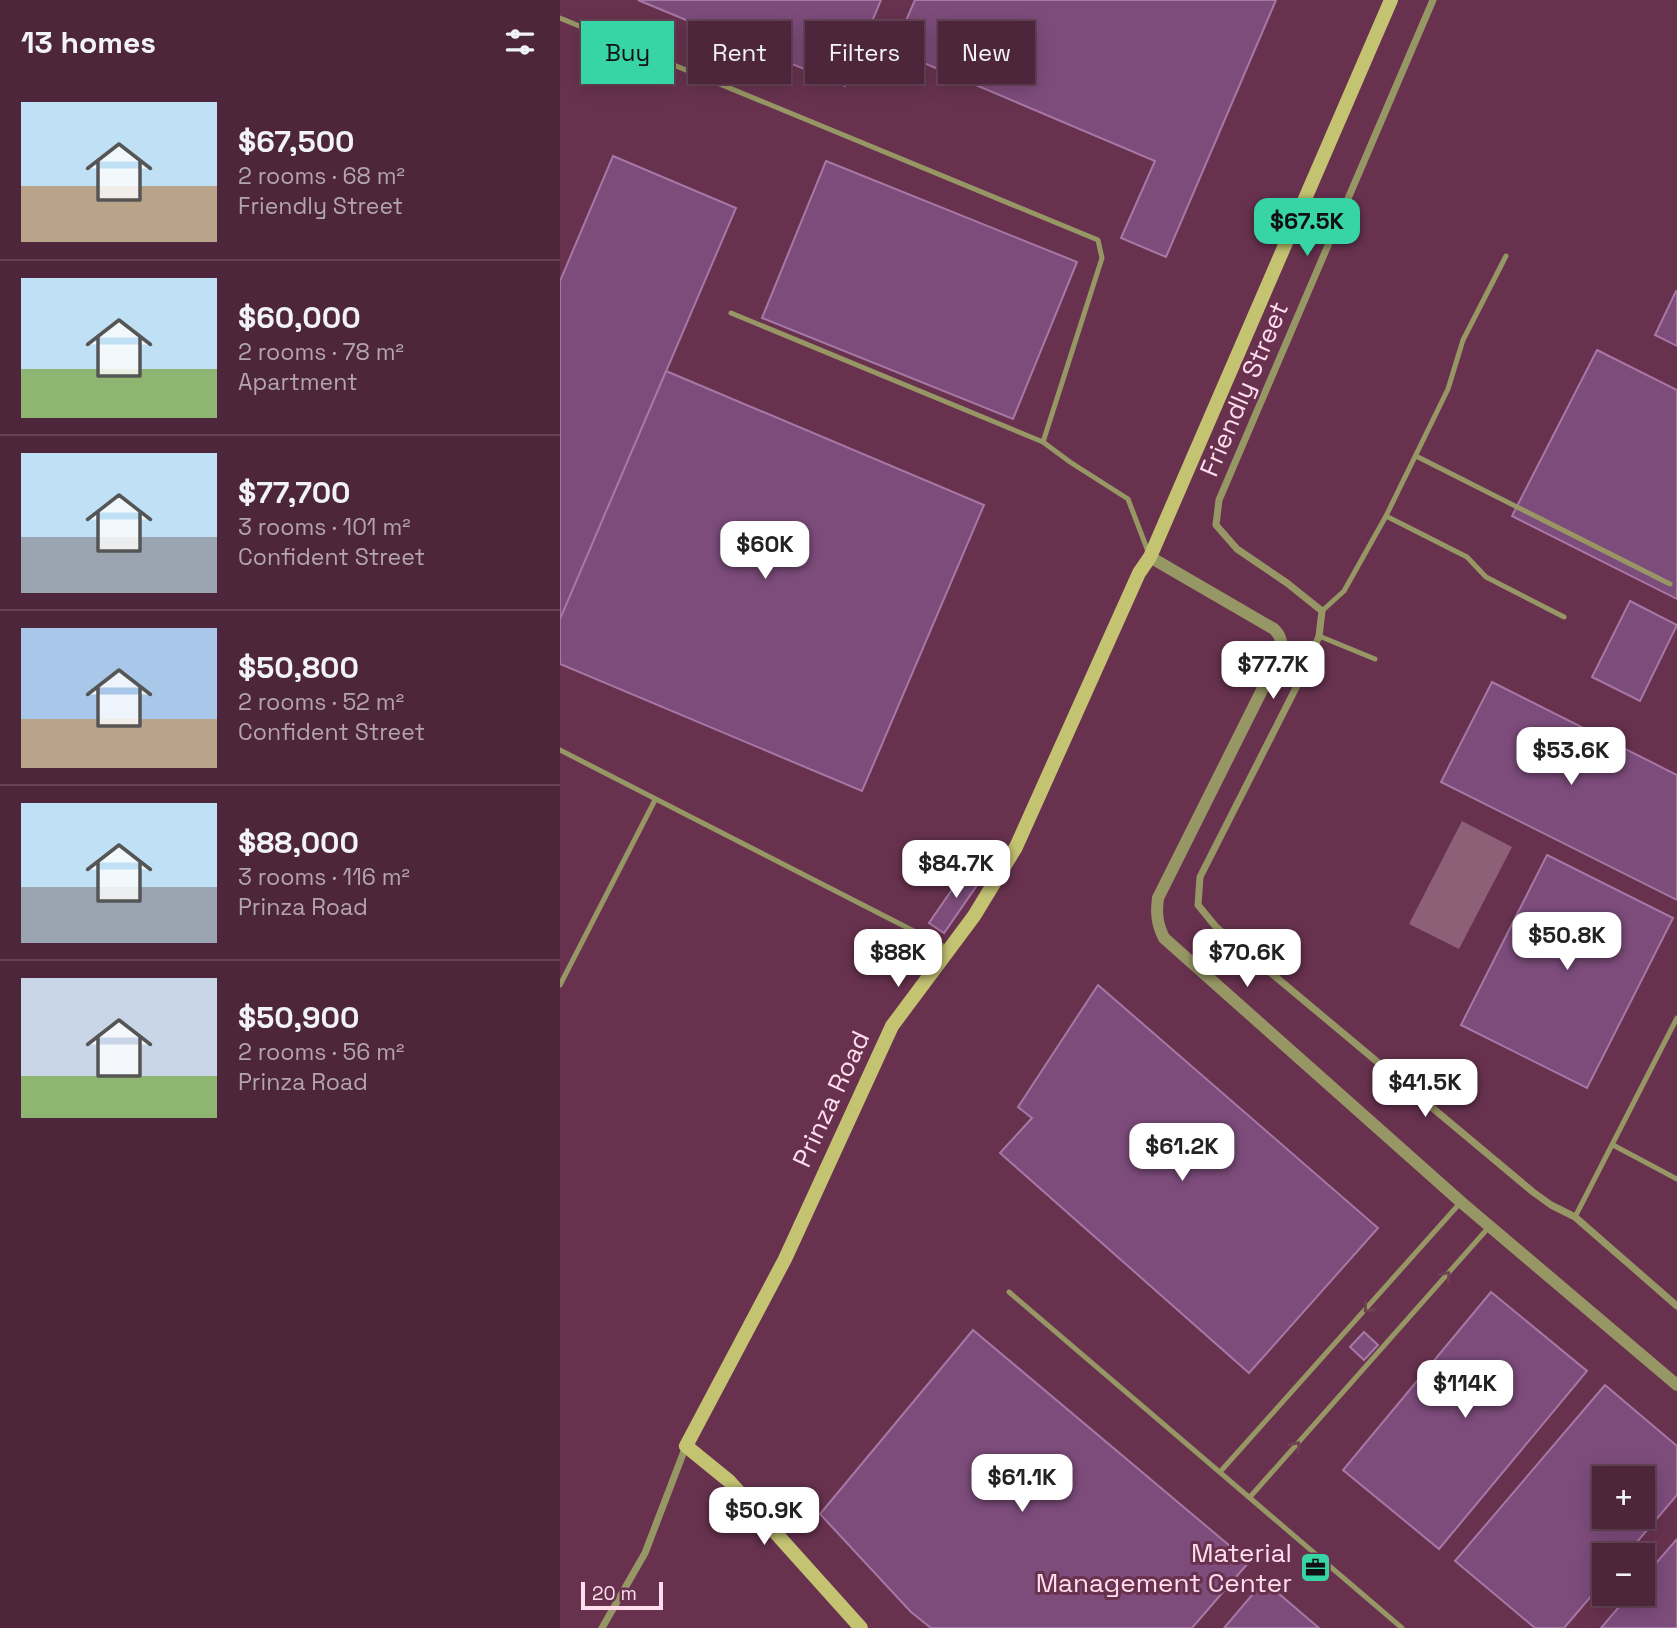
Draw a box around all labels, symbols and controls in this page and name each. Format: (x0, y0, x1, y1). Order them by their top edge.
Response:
chip: Buy (581, 21, 674, 84)
chip: Rent (688, 21, 791, 84)
chip: Filters (805, 21, 924, 84)
chip: New (938, 21, 1035, 84)
text: 13 homes (21, 23, 156, 62)
icon: filters (501, 23, 539, 61)
text: $67,500 (238, 122, 355, 161)
icon: home (77, 130, 161, 214)
text: 2 rooms · 68 m² (238, 161, 405, 191)
text: Friendly Street (238, 191, 403, 221)
pin: $67.5K (1250, 198, 1364, 258)
text: $67.5K (1270, 206, 1344, 236)
street label: Friendly Street (1192, 296, 1296, 482)
text: $60,000 (238, 298, 361, 337)
icon: home (77, 306, 161, 390)
text: 2 rooms · 78 m² (238, 337, 404, 367)
text: Apartment (238, 367, 358, 397)
text: $77,700 (238, 473, 351, 512)
icon: home (77, 481, 161, 565)
text: 3 rooms · 101 m² (238, 512, 411, 542)
pin: $60K (724, 522, 806, 581)
text: $60K (736, 529, 794, 559)
text: Confident Street (238, 542, 425, 572)
pin: $77.7K (1216, 642, 1330, 701)
text: $50,800 (238, 648, 359, 687)
text: $77.7K (1237, 649, 1309, 679)
icon: home (77, 656, 161, 740)
text: 2 rooms · 52 m² (238, 687, 404, 717)
text: Confident Street (238, 717, 425, 747)
pin: $53.6K (1514, 728, 1628, 787)
text: $53.6K (1533, 735, 1609, 765)
text: $88,000 (238, 823, 359, 862)
icon: home (77, 831, 161, 915)
pin: $84.7K (899, 841, 1013, 900)
text: $84.7K (918, 848, 994, 878)
text: 3 rooms · 116 m² (238, 862, 410, 892)
text: Prinza Road (238, 892, 368, 922)
pin: $50.8K (1510, 912, 1624, 972)
text: $50.8K (1528, 920, 1606, 950)
pin: $88K (857, 930, 939, 989)
pin: $70.6K (1190, 930, 1304, 989)
text: $88K (870, 937, 926, 967)
text: $70.6K (1209, 937, 1285, 967)
text: $50,900 (238, 998, 359, 1037)
icon: home (77, 1006, 161, 1090)
street label: Prinza Road (785, 1025, 877, 1173)
text: 2 rooms · 56 m² (238, 1037, 404, 1067)
pin: $41.5K (1368, 1060, 1482, 1119)
text: Prinza Road (238, 1067, 368, 1097)
text: $41.5K (1388, 1067, 1462, 1097)
pin: $61.2K (1125, 1124, 1239, 1183)
text: $61.2K (1145, 1131, 1219, 1161)
one-way arrow (1438, 1271, 1450, 1284)
one-way arrow (1363, 1300, 1376, 1313)
pin: $114K (1416, 1360, 1514, 1420)
text: $114K (1433, 1368, 1497, 1398)
one-way arrow (1288, 1442, 1300, 1455)
pin: $61.1K (965, 1454, 1079, 1514)
text: $61.1K (988, 1462, 1056, 1492)
map controls (1592, 1466, 1655, 1606)
button: + (1592, 1466, 1655, 1529)
pin: $50.9K (707, 1488, 821, 1547)
text: $50.9K (725, 1495, 803, 1525)
place label: Material Management Center (1036, 1536, 1292, 1600)
button: − (1592, 1543, 1655, 1606)
office icon: Material Management Center (1298, 1551, 1332, 1585)
scale bar (581, 1579, 663, 1611)
text: 20 m (592, 1581, 637, 1606)

